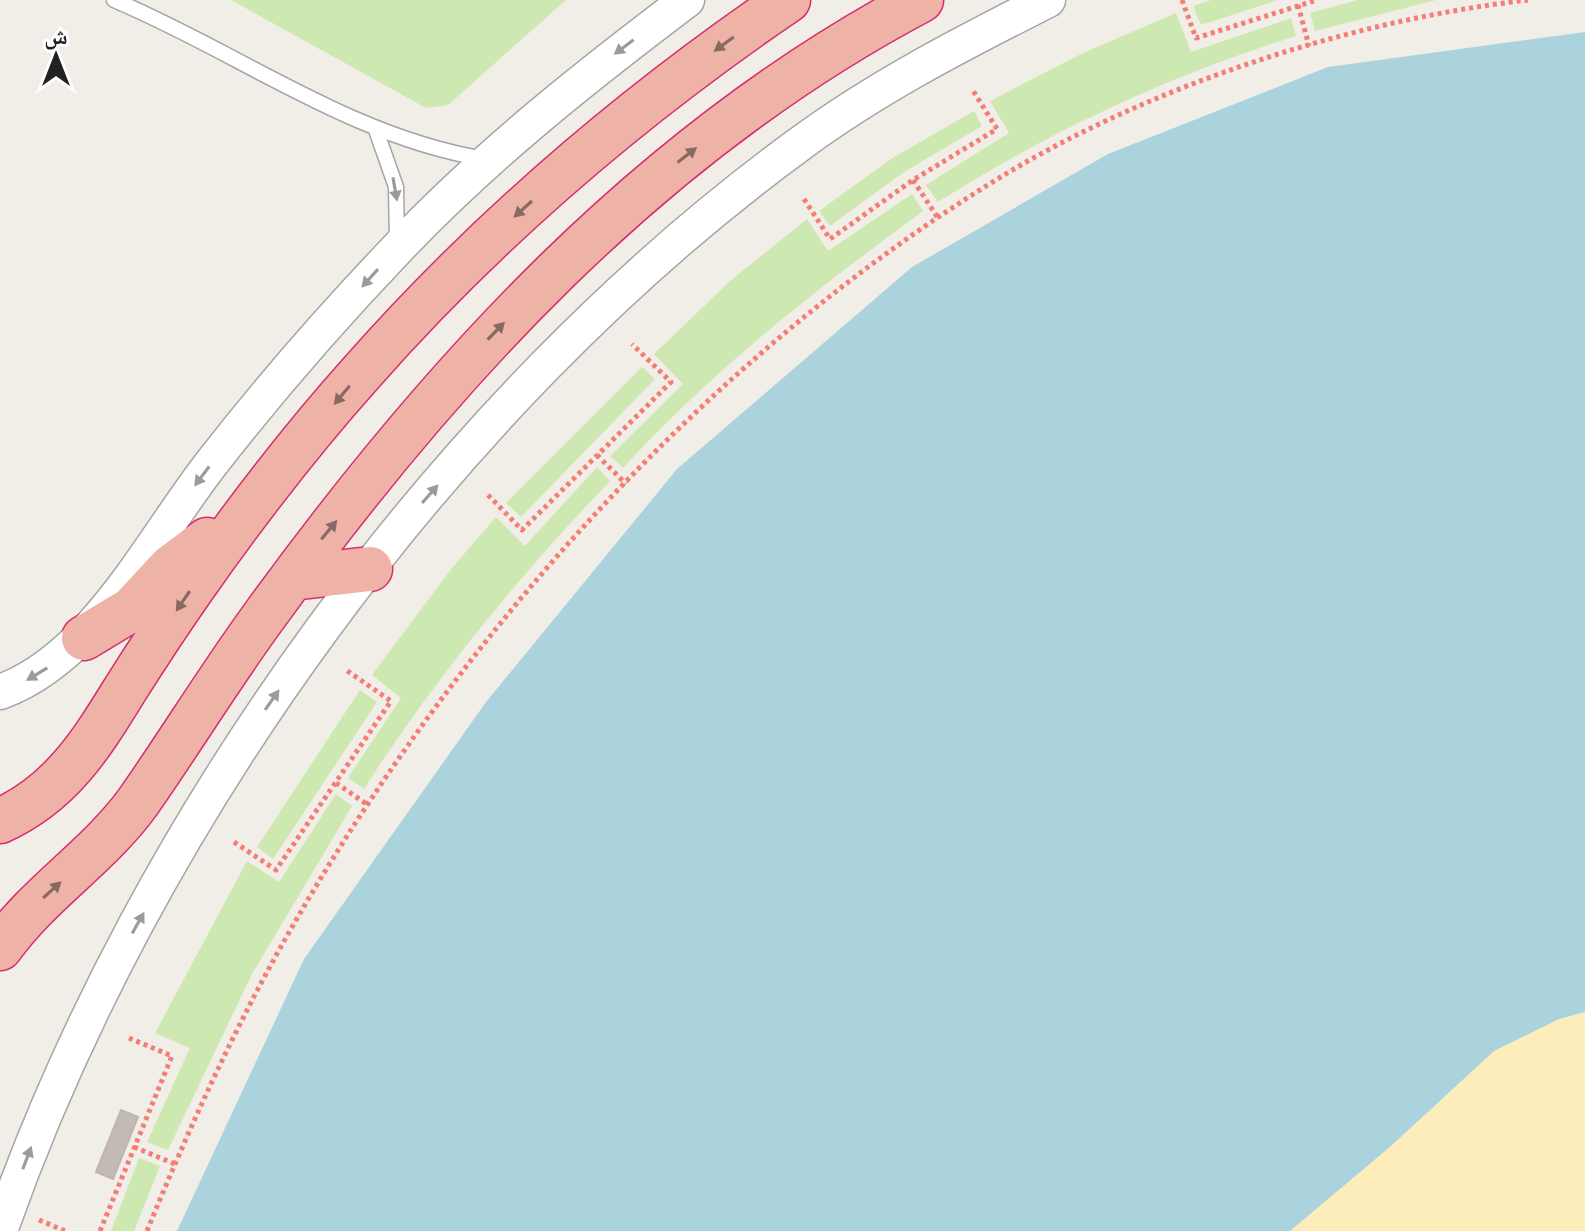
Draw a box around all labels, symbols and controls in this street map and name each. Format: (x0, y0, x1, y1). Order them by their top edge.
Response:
north arrow (16, 16, 96, 96)
text: ش (44, 24, 68, 50)
one-way arrow (713, 36, 734, 51)
one-way arrow (614, 39, 635, 55)
one-way arrow (677, 147, 697, 164)
one-way arrow (390, 176, 402, 201)
one-way arrow (513, 199, 532, 217)
one-way arrow (361, 268, 379, 288)
one-way arrow (487, 321, 505, 340)
one-way arrow (334, 385, 351, 405)
one-way arrow (194, 466, 210, 486)
one-way arrow (421, 484, 438, 504)
one-way arrow (320, 520, 337, 540)
one-way arrow (176, 590, 191, 612)
one-way arrow (26, 667, 48, 681)
one-way arrow (264, 690, 279, 711)
one-way arrow (42, 881, 61, 899)
one-way arrow (131, 912, 145, 934)
one-way arrow (21, 1146, 34, 1170)

